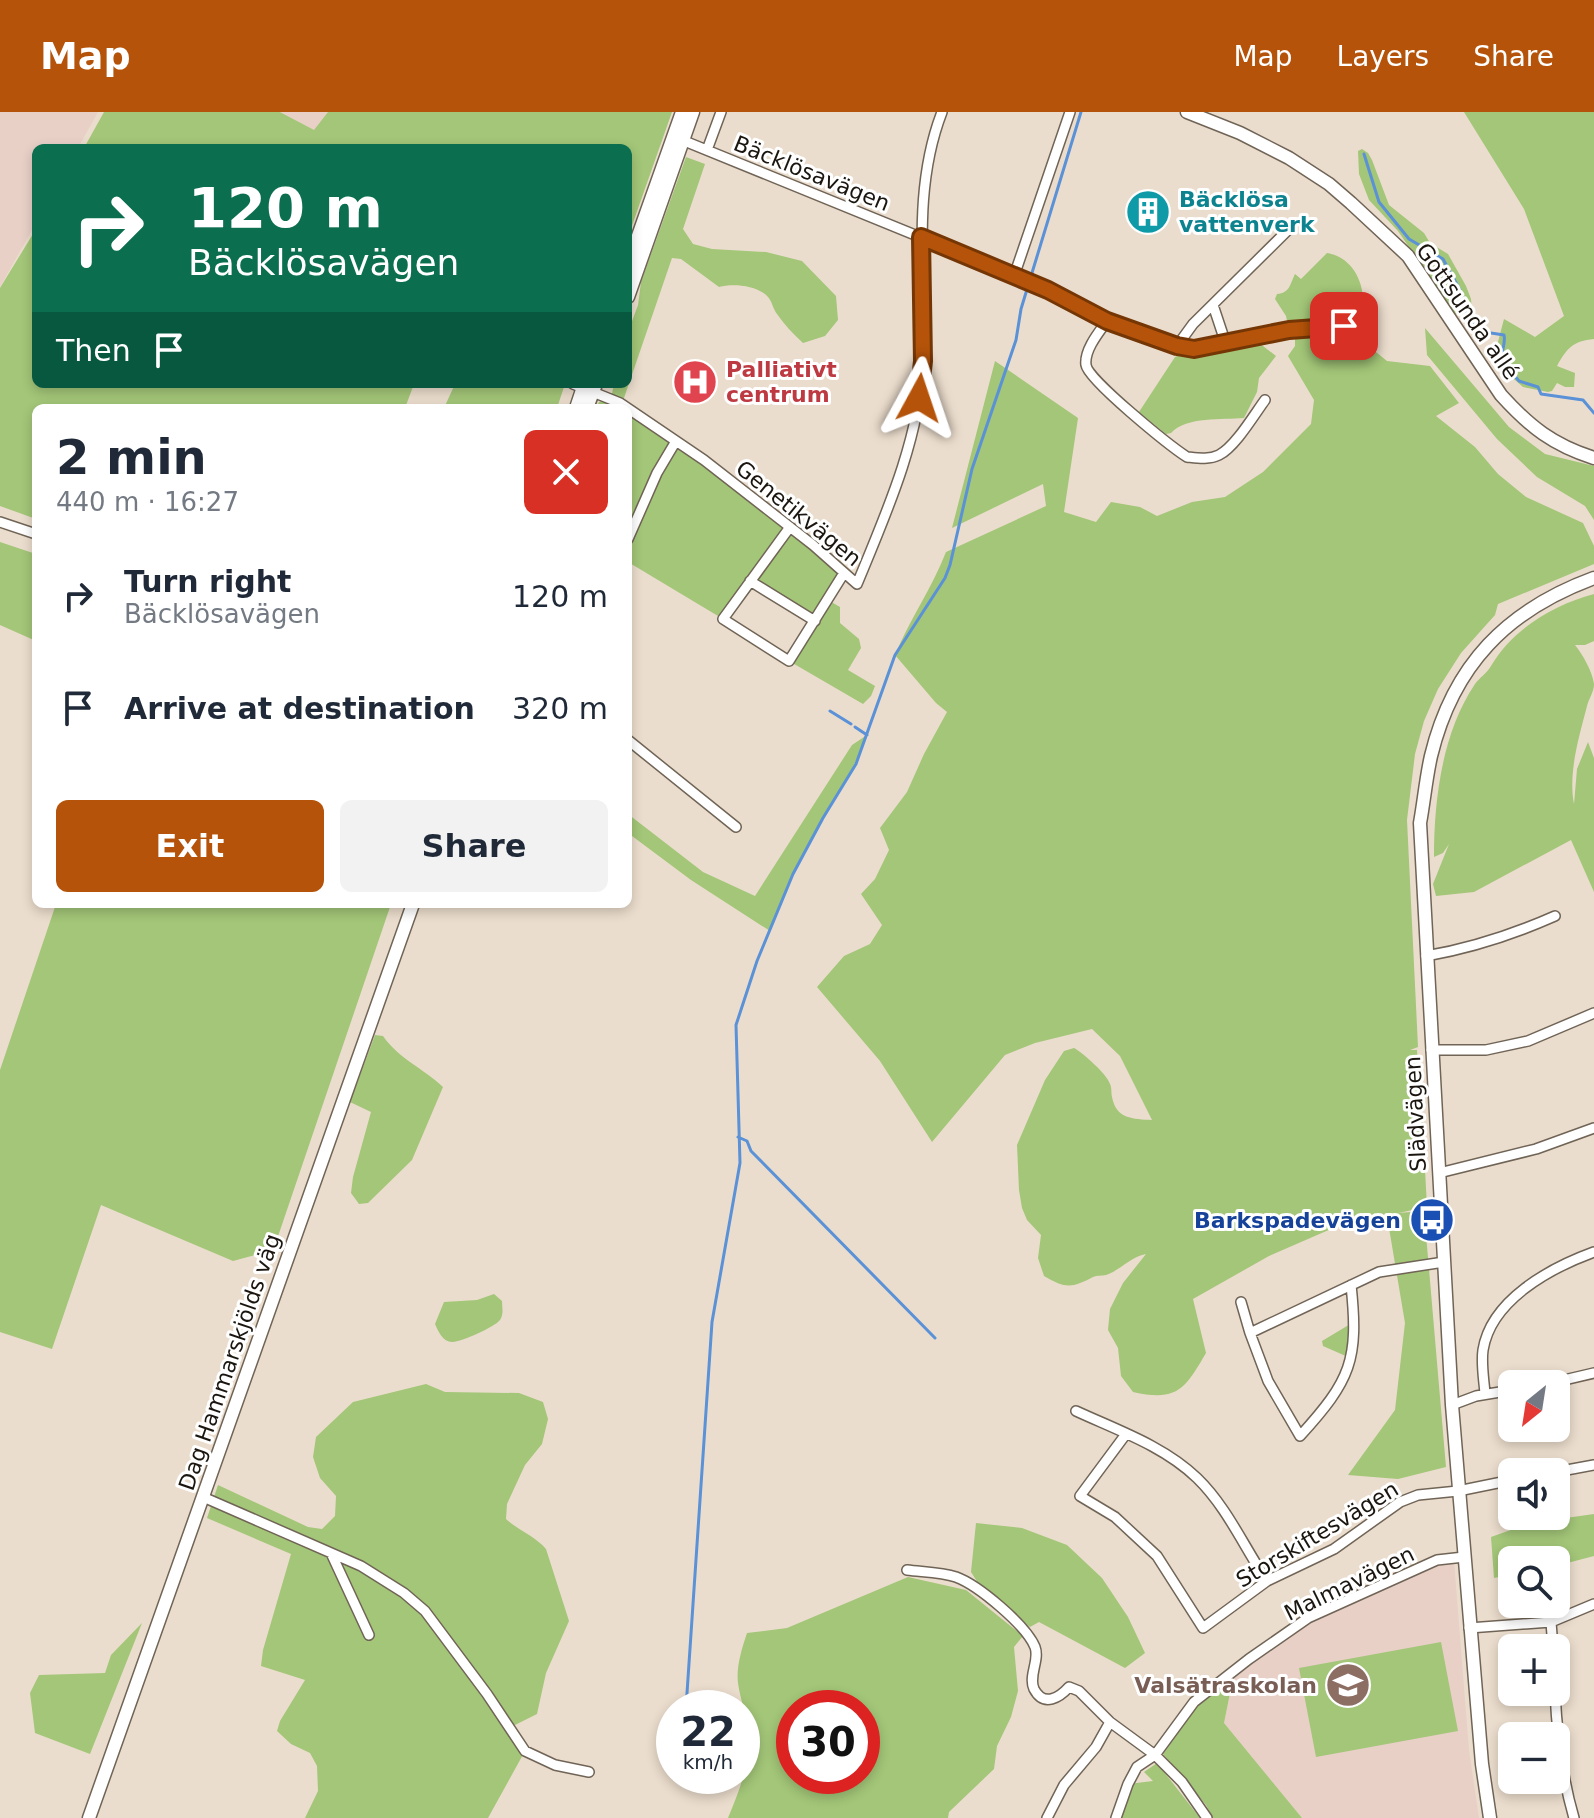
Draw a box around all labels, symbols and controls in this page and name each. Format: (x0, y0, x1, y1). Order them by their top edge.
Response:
text: Map (40, 34, 131, 78)
text: Map (1233, 40, 1293, 73)
text: Layers (1337, 40, 1429, 73)
text: Share (1473, 40, 1554, 73)
street label: Bäcklösavägen (730, 131, 893, 216)
text: 120 m (188, 175, 383, 240)
icon: right (56, 176, 160, 280)
place label: Bäcklösa vattenverk (1179, 187, 1316, 237)
building icon: Bäcklösa vattenverk (1124, 188, 1172, 236)
street label: Gottsunda allé (1411, 238, 1524, 384)
text: Bäcklösavägen (188, 242, 459, 283)
pin (1310, 292, 1378, 360)
icon: arrive (1322, 304, 1366, 348)
icon: arrive (147, 328, 191, 372)
text: Then (56, 333, 131, 368)
position arrow (877, 356, 961, 440)
place label: Palliativt centrum (726, 357, 837, 407)
hospital icon: Palliativt centrum (671, 358, 719, 406)
text: 2 min (56, 429, 207, 485)
button: close (524, 430, 608, 514)
street label: Genetikvägen (731, 455, 866, 571)
text: 440 m · 16:27 (56, 487, 239, 517)
text: Turn right (124, 564, 291, 599)
icon: right (56, 574, 100, 618)
text: 120 m (512, 579, 608, 614)
text: Bäcklösavägen (124, 599, 320, 629)
icon: arrive (56, 686, 100, 730)
text: Arrive at destination (124, 691, 475, 726)
text: 320 m (512, 691, 608, 726)
button: Exit (56, 800, 324, 892)
button: Share (340, 800, 608, 892)
street label: Slädvägen (1400, 1056, 1431, 1172)
bus stop icon: Barkspadevägen (1408, 1196, 1456, 1244)
place label: Barkspadevägen (1194, 1208, 1401, 1233)
street label: Dag Hammarskjölds väg (174, 1231, 285, 1494)
north arrow (1498, 1370, 1570, 1442)
map controls (1498, 1370, 1570, 1794)
button: sound (1498, 1458, 1570, 1530)
street label: Storskiftesvägen (1232, 1476, 1403, 1593)
street label: Malmavägen (1280, 1541, 1418, 1626)
button: search (1498, 1546, 1570, 1618)
button: + (1498, 1634, 1570, 1706)
school or university icon: Valsätraskolan (1324, 1661, 1372, 1709)
place label: Valsätraskolan (1134, 1673, 1317, 1698)
speed limit sign: 30 (776, 1690, 880, 1794)
text: 22 (680, 1709, 736, 1755)
button: − (1498, 1722, 1570, 1794)
text: km/h (683, 1750, 733, 1774)

